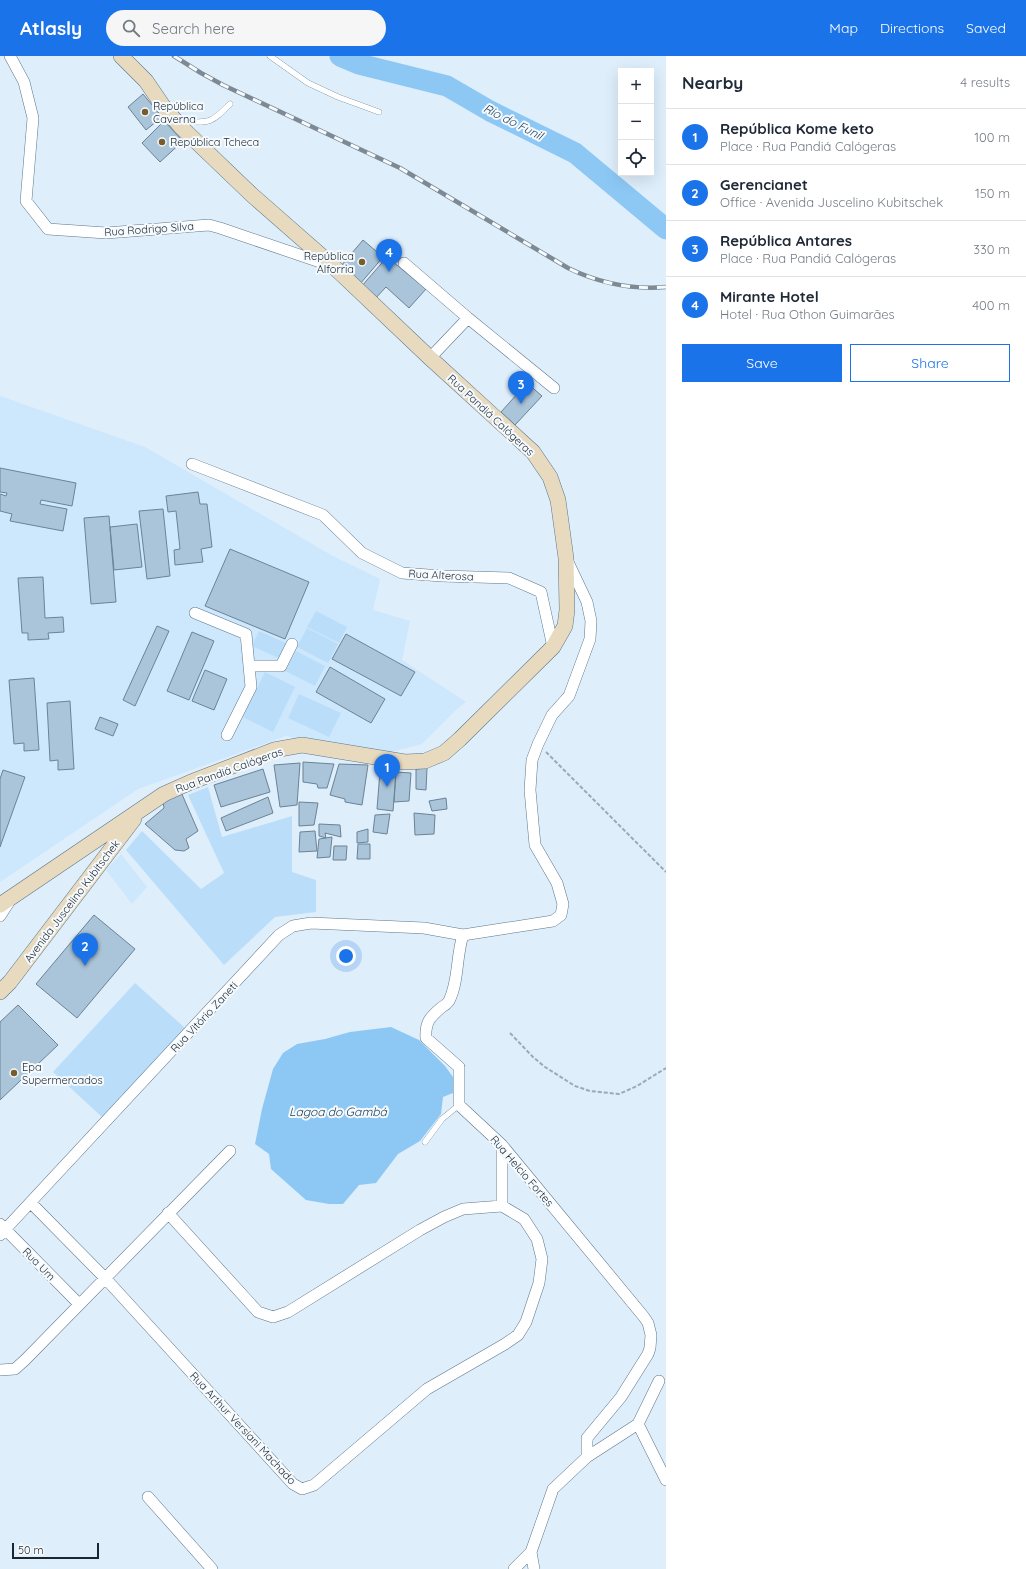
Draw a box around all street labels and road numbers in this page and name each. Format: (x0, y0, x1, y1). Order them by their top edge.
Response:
street label: Rua Rodrigo Silva (104, 219, 194, 239)
street label: Rua Pandiá Calógeras (445, 371, 537, 459)
street label: Rua Alterosa (408, 566, 474, 584)
street label: Rua Pandiá Calógeras (173, 744, 285, 796)
street label: Avenida Juscelino Kubitschek (21, 837, 123, 965)
street label: Rua Vitório Zaneti (168, 979, 240, 1055)
street label: Rua Helcio Fortes (487, 1133, 557, 1209)
street label: Rua Um (20, 1245, 58, 1283)
street label: Rua Arthur Versiani Machado (187, 1369, 299, 1488)

